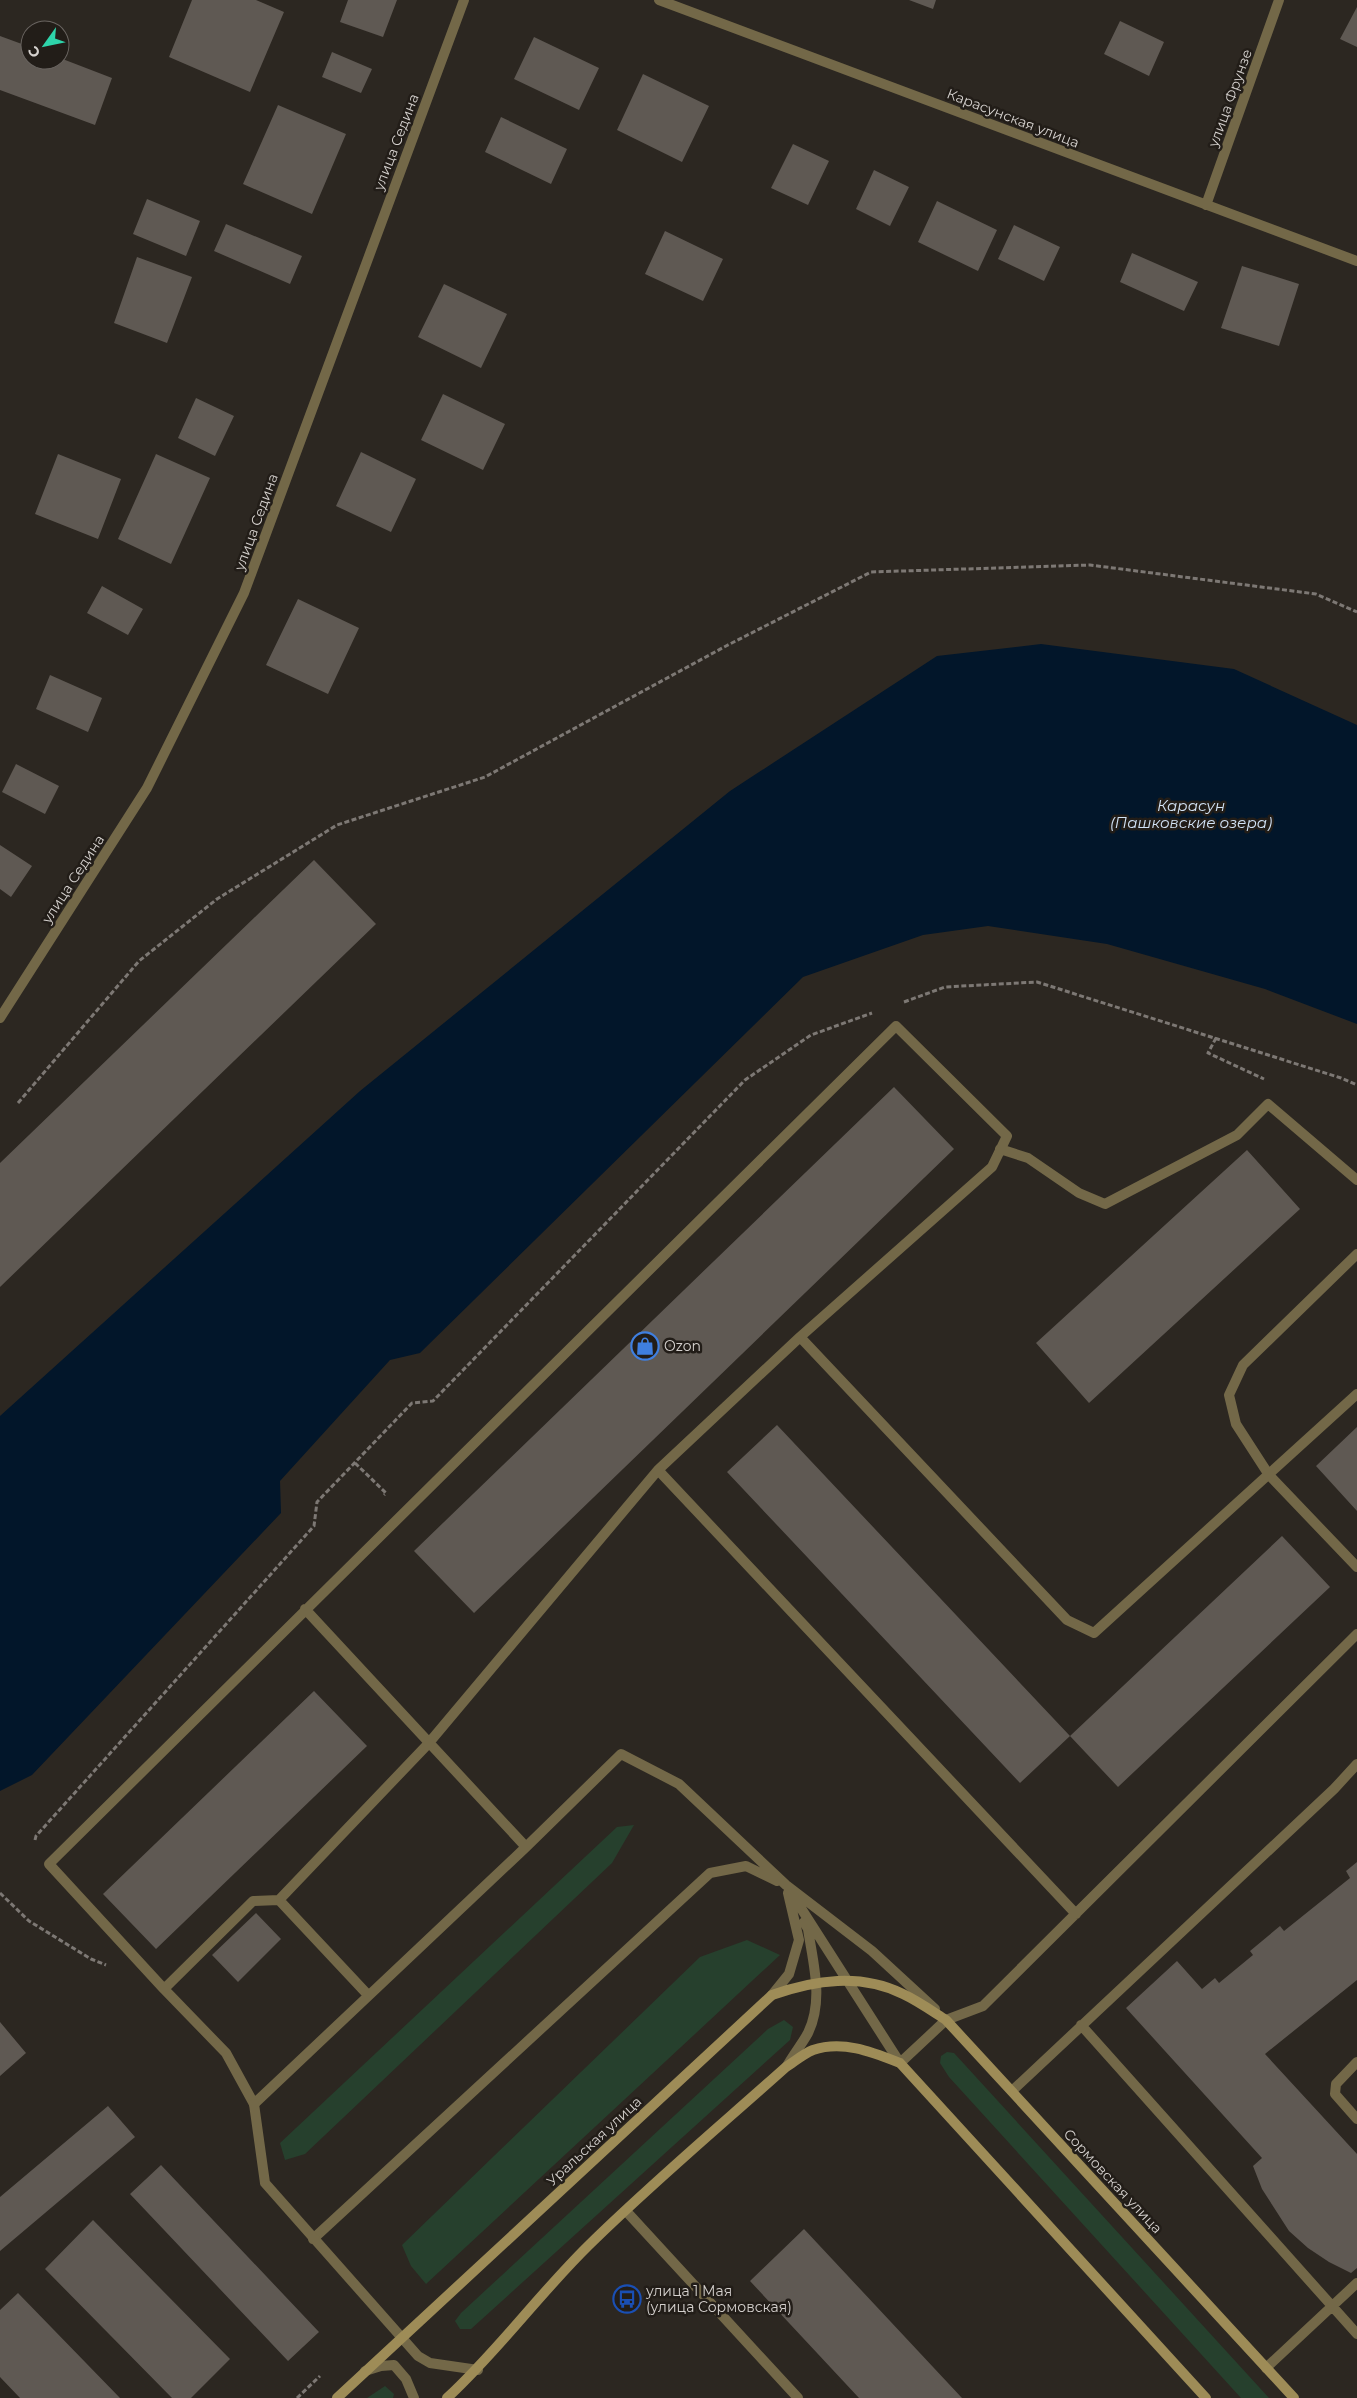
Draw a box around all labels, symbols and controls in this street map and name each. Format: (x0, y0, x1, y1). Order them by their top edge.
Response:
north arrow (20, 20, 70, 70)
text: С (24, 43, 44, 61)
street label: улица Фрунзе (1204, 47, 1256, 150)
street label: Карасунская улица (944, 84, 1082, 152)
street label: улица Седина (369, 91, 423, 194)
street label: улица Седина (230, 471, 282, 574)
water label: Карасун (Пашковские озера) (1110, 796, 1272, 832)
street label: улица Седина (37, 831, 108, 927)
shop icon: Ozon (630, 1331, 660, 1361)
place label: Ozon (664, 1337, 701, 1355)
street label: Уральская улица (543, 2092, 645, 2190)
street label: Сормовская улица (1060, 2125, 1166, 2237)
place label: улица 1 Мая (улица Сормовская) (645, 2282, 792, 2316)
bus stop icon: улица 1 Мая (улица Сормовская) (612, 2284, 642, 2314)

